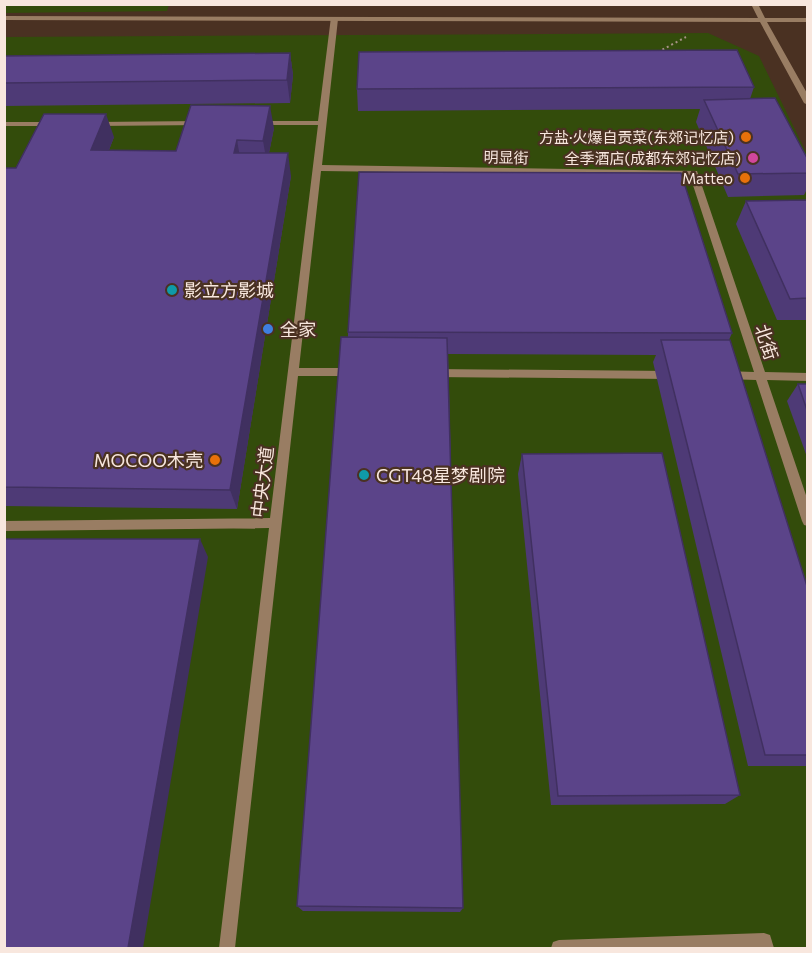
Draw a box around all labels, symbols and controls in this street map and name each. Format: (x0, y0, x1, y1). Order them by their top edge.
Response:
place label: 方盐·火爆自贡菜(东郊记忆店) (539, 128, 734, 146)
marker: 方盐·火爆自贡菜(东郊记忆店) (739, 130, 753, 144)
street label: 明显街 (483, 148, 529, 166)
place label: 全季酒店(成都东郊记忆店) (564, 149, 741, 167)
marker: 全季酒店(成都东郊记忆店) (746, 151, 760, 165)
place label: Matteo (682, 169, 733, 187)
marker: Matteo (738, 171, 752, 185)
place label: 影立方影城 (184, 279, 274, 301)
marker: 影立方影城 (165, 283, 179, 297)
place label: 全家 (280, 318, 316, 340)
street label: 北街 (751, 321, 783, 363)
marker: 全家 (261, 322, 275, 336)
street label: 中央大道 (247, 445, 277, 519)
place label: MOCOO木壳 (94, 449, 203, 471)
marker: MOCOO木壳 (208, 453, 222, 467)
place label: CGT48星梦剧院 (376, 464, 505, 486)
marker: CGT48星梦剧院 (357, 468, 371, 482)

